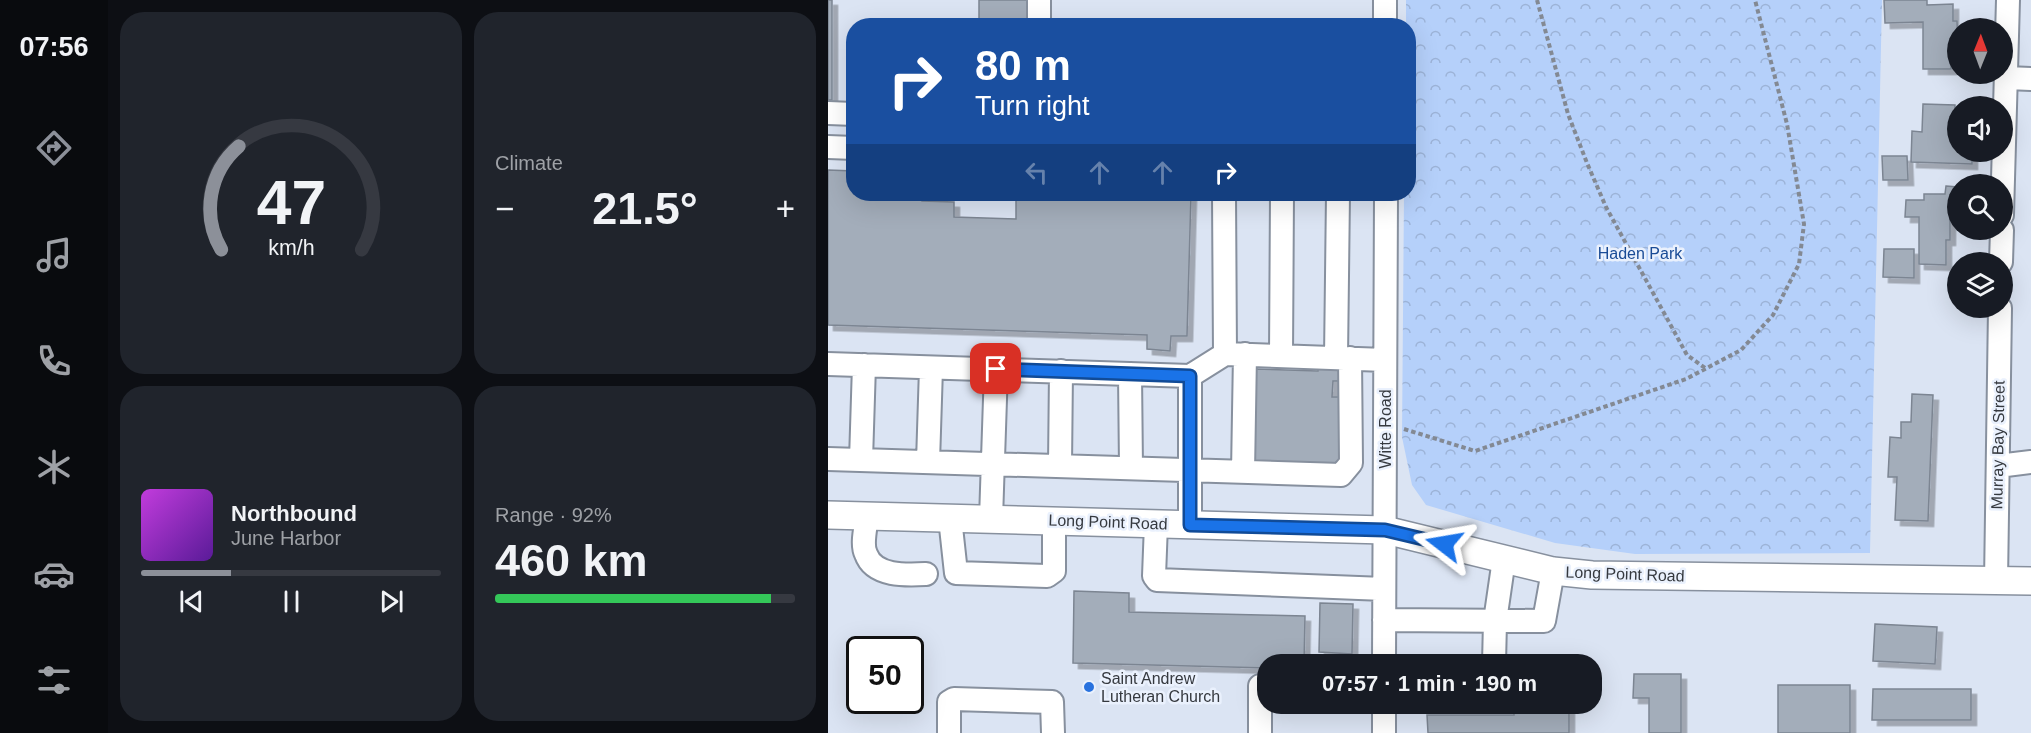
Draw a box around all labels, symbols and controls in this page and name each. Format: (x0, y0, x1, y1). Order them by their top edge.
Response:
north arrow (1947, 18, 2013, 84)
map controls (1947, 18, 2013, 318)
text: 07:56 (19, 32, 89, 62)
icon: right (876, 42, 954, 120)
text: 80 m (975, 42, 1071, 89)
text: Turn right (975, 91, 1090, 121)
button: sound (1947, 96, 2013, 162)
icon: directions (33, 127, 75, 169)
text: Climate (495, 152, 563, 174)
icon: left (1020, 156, 1053, 189)
icon: ahead (1083, 156, 1116, 189)
icon: ahead (1146, 156, 1179, 189)
icon: right (1209, 156, 1242, 189)
text: 47 (256, 168, 326, 237)
button: search (1947, 174, 2013, 240)
text: 21.5° (592, 183, 698, 234)
text: − (495, 190, 514, 227)
text: + (776, 190, 795, 227)
icon: music (33, 234, 75, 276)
text: km/h (268, 236, 314, 260)
park label: Haden Park (1598, 245, 1683, 262)
button: layers (1947, 252, 2013, 318)
icon: phone (33, 340, 75, 382)
pin (970, 343, 1021, 394)
icon: arrive (979, 352, 1012, 385)
street label: Murray Bay Street (1988, 380, 2008, 510)
street label: Witte Road (1377, 389, 1394, 469)
icon: climate (33, 446, 75, 488)
text: Northbound (231, 501, 357, 526)
text: Range · 92% (495, 504, 612, 526)
street label: Long Point Road (1048, 511, 1168, 533)
position arrow (1412, 512, 1476, 576)
text: June Harbor (231, 527, 341, 549)
text: 460 km (495, 535, 648, 586)
icon: car (33, 553, 75, 595)
street label: Long Point Road (1565, 563, 1685, 585)
icon: previous (175, 585, 208, 618)
icon: pause (275, 585, 308, 618)
icon: next (375, 585, 408, 618)
speed limit sign: 50 (846, 636, 924, 714)
icon: filters (33, 659, 75, 701)
place label: Saint Andrew Lutheran Church (1101, 670, 1220, 705)
text: 07:57 · 1 min · 190 m (1322, 671, 1537, 696)
marker: Saint Andrew Lutheran Church (1082, 680, 1096, 694)

